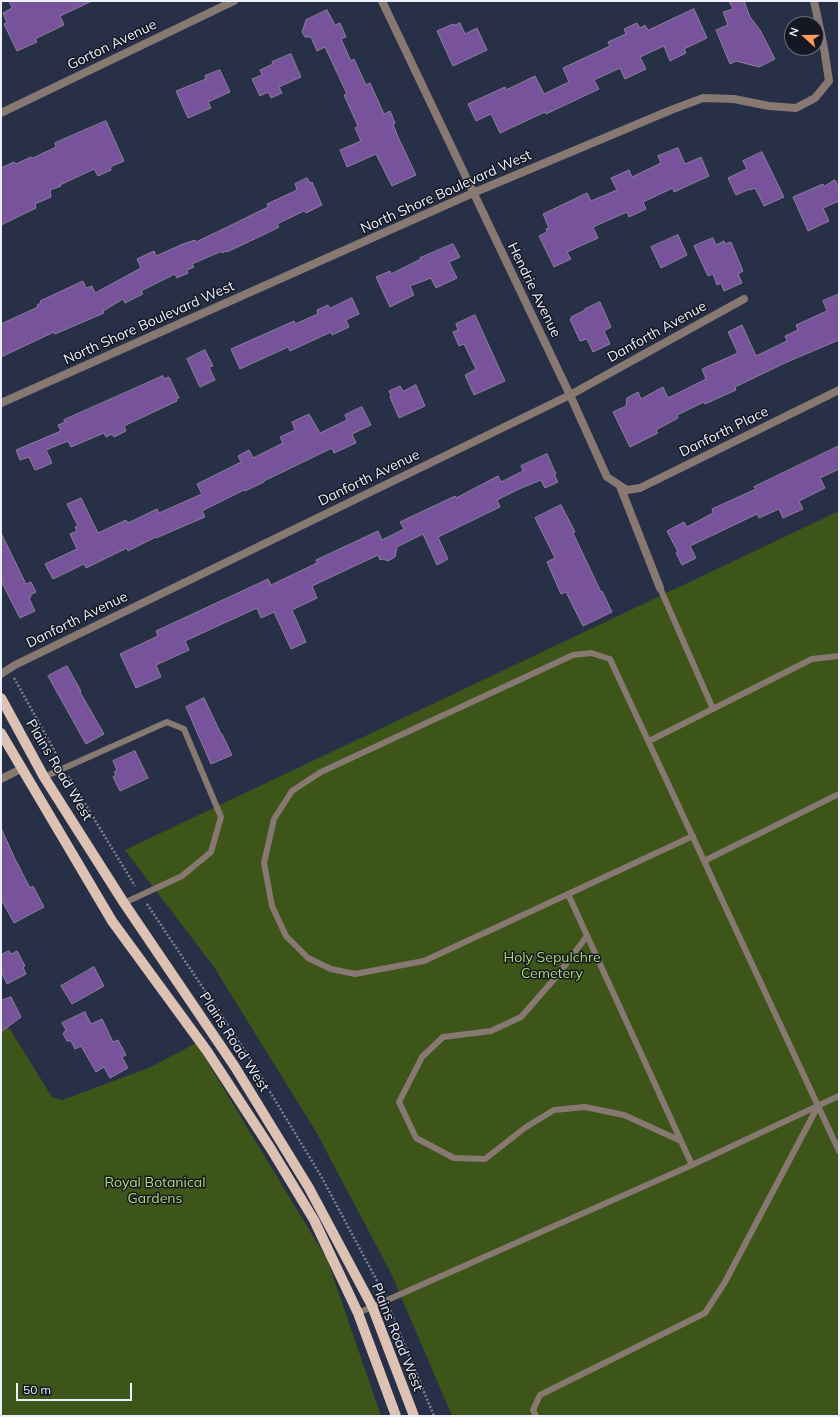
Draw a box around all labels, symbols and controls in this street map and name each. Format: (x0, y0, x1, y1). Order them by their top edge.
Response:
street label: Gorton Avenue (65, 16, 159, 74)
north arrow (784, 16, 824, 56)
text: N (786, 26, 802, 38)
street label: North Shore Boulevard West (358, 147, 534, 237)
street label: Hendrie Avenue (504, 240, 564, 340)
street label: North Shore Boulevard West (61, 278, 237, 368)
street label: Danforth Avenue (605, 298, 709, 366)
street label: Danforth Place (677, 403, 771, 461)
street label: Danforth Avenue (316, 446, 422, 510)
street label: Danforth Avenue (24, 588, 130, 652)
street label: Plains Road West (22, 716, 96, 824)
park label: Holy Sepulchre Cemetery (503, 950, 601, 982)
street label: Plains Road West (196, 989, 272, 1095)
park label: Royal Botanical Gardens (105, 1175, 205, 1208)
street label: Plains Road West (368, 1280, 426, 1394)
scale bar (18, 1375, 134, 1401)
text: 50 m (23, 1382, 51, 1397)

